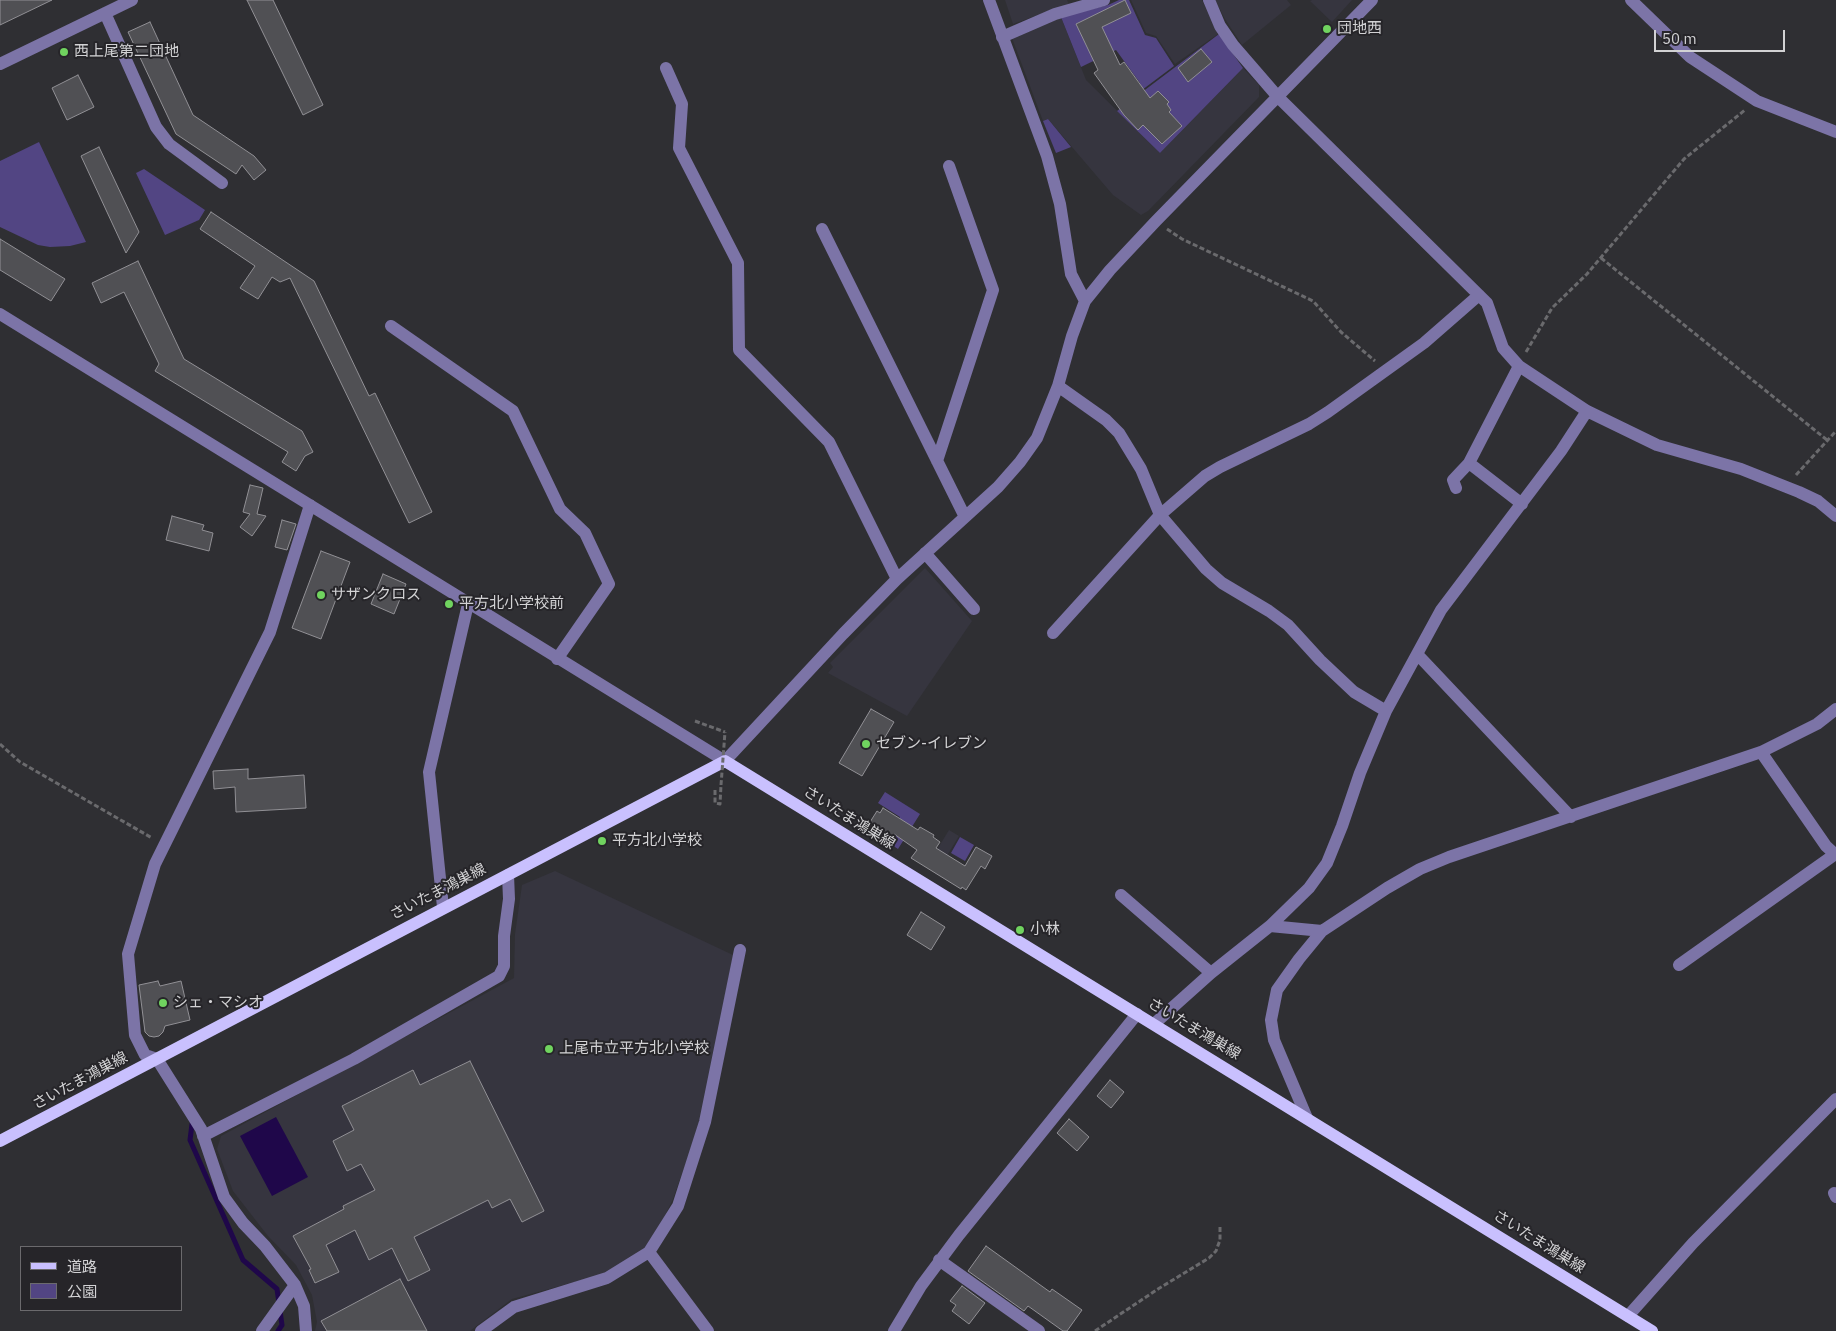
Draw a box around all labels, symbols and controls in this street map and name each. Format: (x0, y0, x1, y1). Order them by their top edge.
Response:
place label: 団地西 (1337, 20, 1382, 38)
scale bar (1656, 20, 1787, 52)
marker: 団地西 (1321, 23, 1333, 35)
text: 50 m (1662, 29, 1697, 48)
place label: 西上尾第二団地 (74, 43, 179, 61)
marker: 西上尾第二団地 (58, 46, 70, 58)
place label: サザンクロス (331, 586, 421, 604)
marker: サザンクロス (315, 589, 327, 601)
place label: 平方北小学校前 (459, 595, 564, 613)
marker: 平方北小学校前 (443, 598, 455, 610)
place label: セブン-イレブン (876, 735, 987, 753)
marker: セブン-イレブン (860, 738, 872, 750)
street label: さいたま鴻巣線 (800, 783, 898, 853)
place label: 平方北小学校 (612, 832, 702, 850)
marker: 平方北小学校 (596, 835, 608, 847)
street label: さいたま鴻巣線 (387, 860, 489, 924)
place label: 小林 (1030, 921, 1060, 939)
marker: 小林 (1014, 924, 1026, 936)
place label: シェ・マシオ (173, 994, 263, 1012)
street label: さいたま鴻巣線 (1144, 994, 1244, 1064)
marker: シェ・マシオ (157, 997, 169, 1009)
place label: 上尾市立平方北小学校 (559, 1040, 709, 1058)
marker: 上尾市立平方北小学校 (543, 1043, 555, 1055)
street label: さいたま鴻巣線 (29, 1048, 131, 1114)
street label: さいたま鴻巣線 (1490, 1207, 1588, 1277)
legend (20, 1246, 182, 1311)
text: 道路 (67, 1257, 97, 1276)
text: 公園 (67, 1282, 97, 1301)

